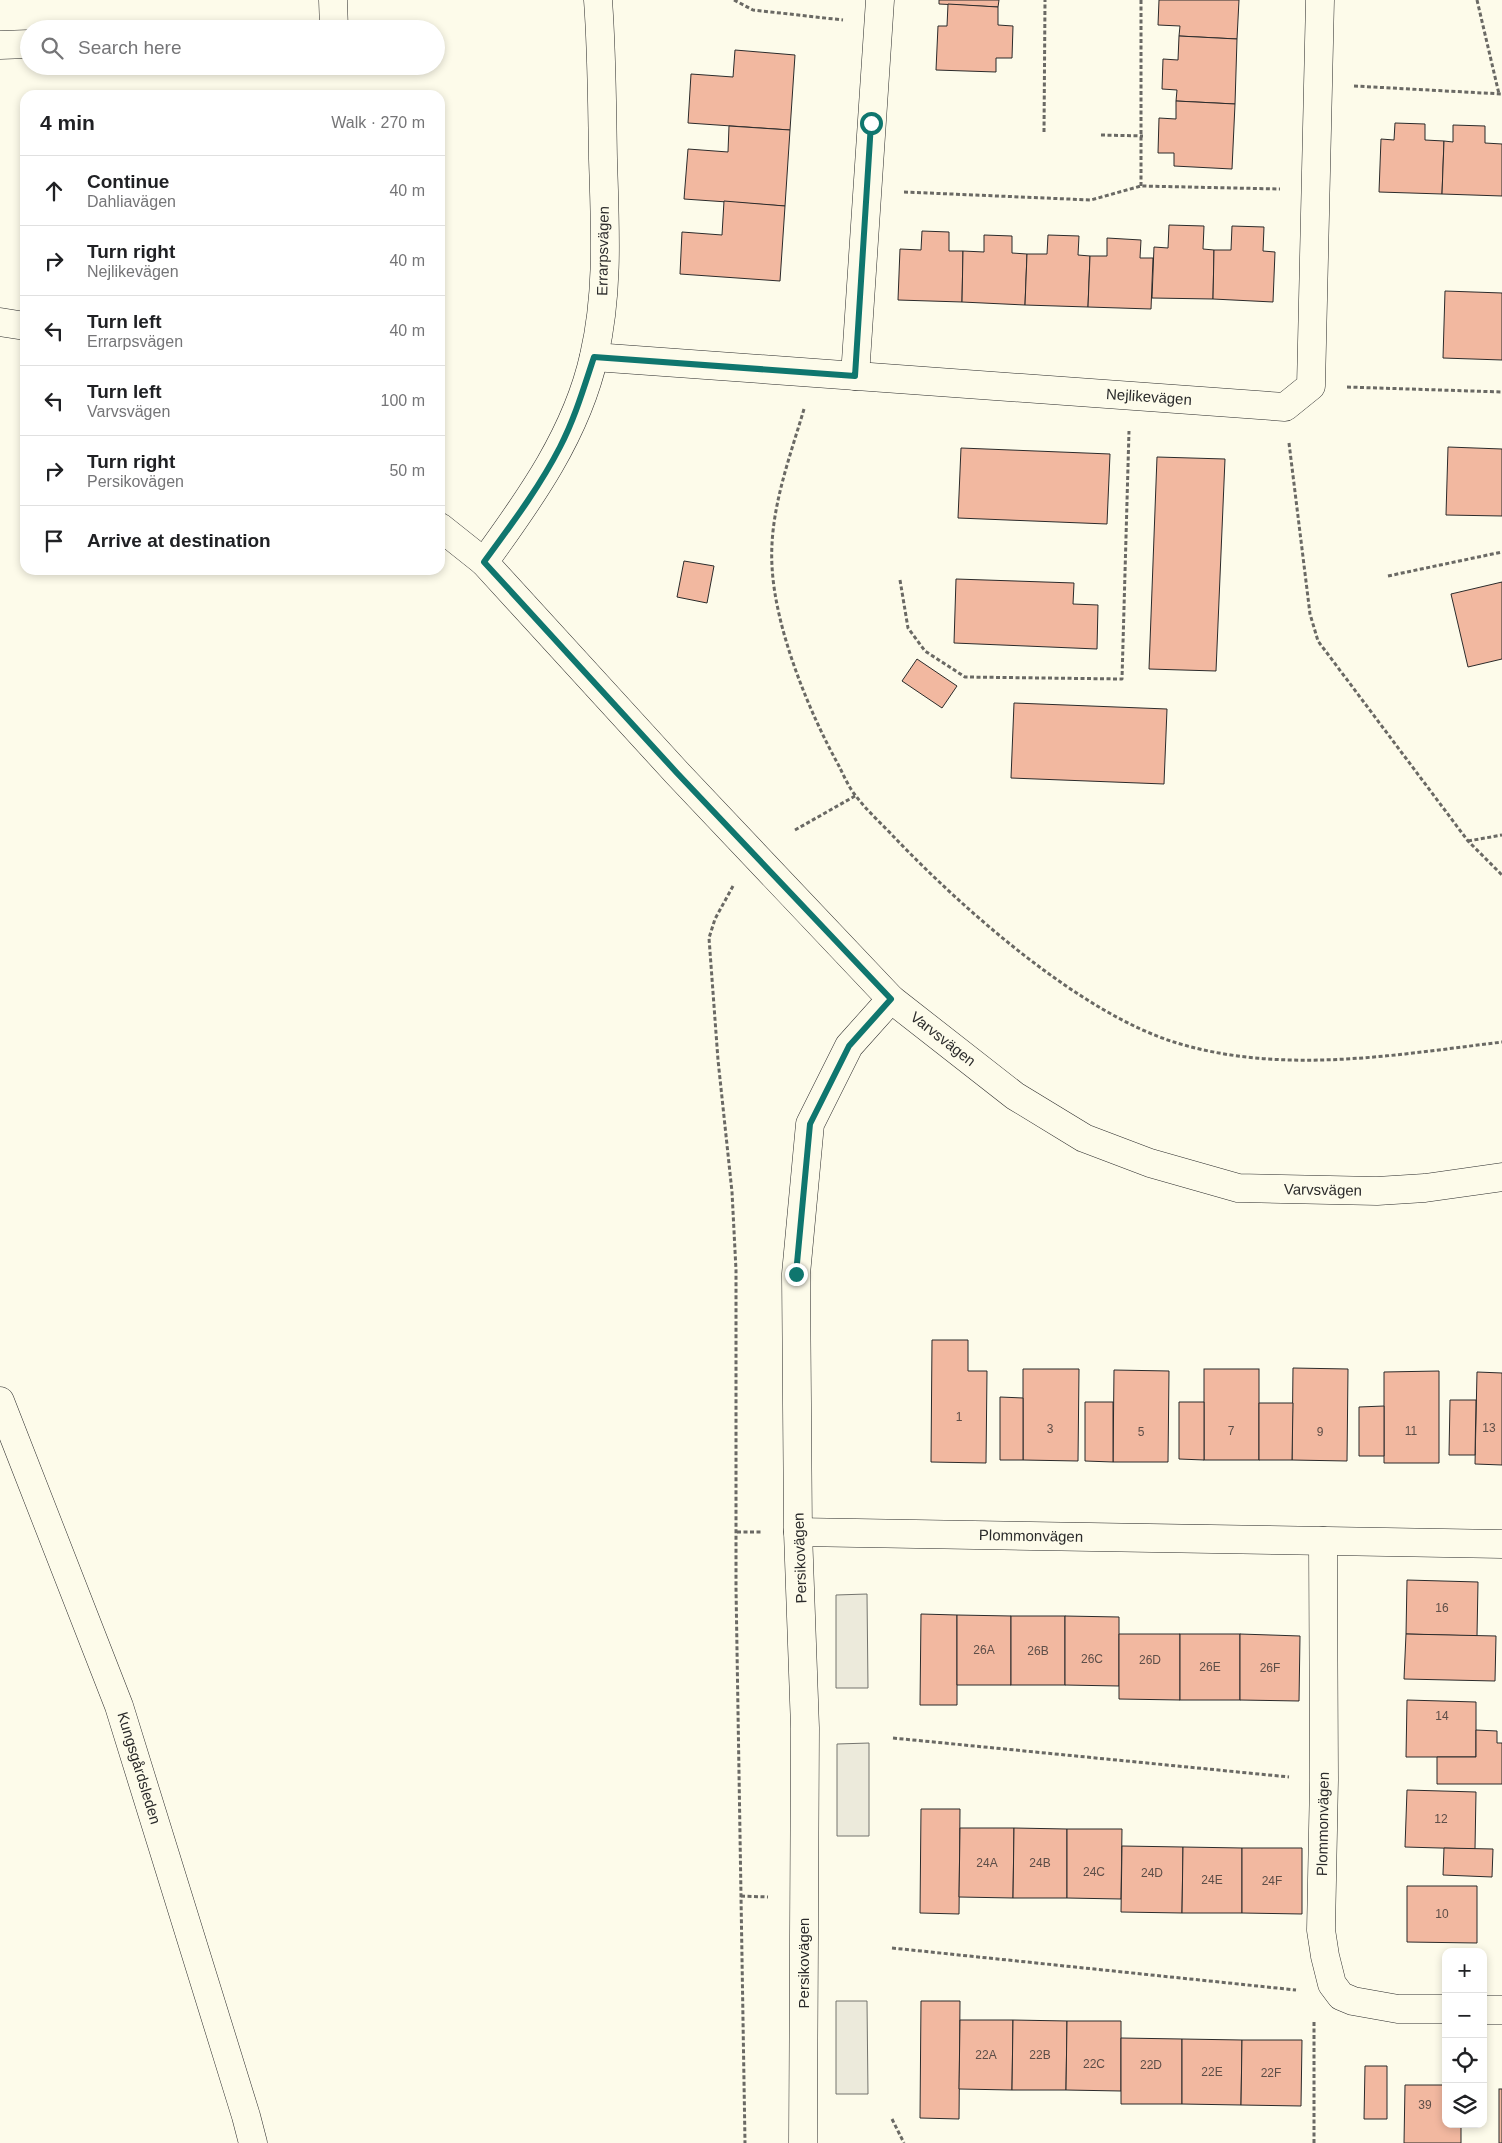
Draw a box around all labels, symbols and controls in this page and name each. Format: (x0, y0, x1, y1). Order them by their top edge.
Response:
search box (20, 20, 445, 75)
icon: search (38, 34, 66, 62)
text: Search here (78, 37, 182, 58)
text: 4 min (40, 111, 95, 134)
route start (860, 112, 883, 135)
text: Walk · 270 m (331, 114, 425, 131)
text: Continue (87, 171, 169, 192)
icon: ahead (40, 177, 68, 205)
text: 40 m (389, 182, 425, 199)
text: Dahliavägen (87, 193, 176, 210)
street label: Errarpsvägen (593, 206, 612, 296)
text: Turn right (87, 241, 175, 262)
icon: right (40, 247, 68, 275)
text: 40 m (389, 252, 425, 269)
text: Nejlikevägen (87, 263, 179, 280)
text: Turn left (87, 311, 162, 332)
icon: left (40, 317, 68, 345)
text: 40 m (389, 322, 425, 339)
text: Errarpsvägen (87, 333, 183, 350)
text: Turn left (87, 381, 162, 402)
street label: Nejlikevägen (1106, 385, 1192, 408)
icon: left (40, 387, 68, 415)
text: 100 m (381, 392, 425, 409)
text: Varvsvägen (87, 403, 170, 420)
text: Turn right (87, 451, 175, 472)
icon: right (40, 457, 68, 485)
text: 50 m (389, 462, 425, 479)
text: Persikovägen (87, 473, 184, 490)
icon: arrive (40, 527, 68, 555)
text: Arrive at destination (87, 530, 271, 551)
street label: Varvsvägen (907, 1008, 979, 1069)
street label: Varvsvägen (1284, 1180, 1362, 1199)
route end (785, 1263, 808, 1286)
house number: 1 (956, 1410, 963, 1424)
house number: 13 (1482, 1421, 1496, 1435)
house number: 3 (1047, 1422, 1054, 1436)
house number: 7 (1228, 1424, 1235, 1438)
house number: 11 (1405, 1424, 1418, 1438)
house number: 5 (1138, 1425, 1145, 1439)
house number: 9 (1317, 1425, 1324, 1439)
street label: Persikovägen (789, 1512, 810, 1604)
street label: Plommonvägen (979, 1526, 1083, 1545)
house number: 16 (1435, 1601, 1449, 1615)
house number: 26A (973, 1643, 995, 1657)
house number: 26B (1027, 1644, 1049, 1658)
house number: 26C (1081, 1652, 1103, 1666)
house number: 26D (1139, 1653, 1161, 1667)
house number: 26E (1199, 1660, 1221, 1674)
house number: 26F (1260, 1661, 1280, 1675)
house number: 14 (1435, 1709, 1449, 1723)
street label: Kungsgårdsleden (114, 1710, 165, 1826)
street label: Plommonvägen (1313, 1772, 1332, 1876)
house number: 12 (1434, 1812, 1448, 1826)
house number: 24A (976, 1856, 998, 1870)
house number: 24B (1029, 1856, 1051, 1870)
house number: 24C (1083, 1865, 1105, 1879)
house number: 24D (1141, 1866, 1163, 1880)
house number: 24E (1201, 1873, 1223, 1887)
house number: 24F (1262, 1874, 1282, 1888)
house number: 10 (1435, 1907, 1449, 1921)
street label: Persikovägen (795, 1918, 812, 2008)
map controls (1442, 1948, 1487, 2128)
button: + (1442, 1948, 1487, 1993)
button: − (1442, 1993, 1487, 2038)
button: locate (1442, 2038, 1487, 2083)
house number: 22A (975, 2048, 997, 2062)
house number: 22B (1029, 2048, 1051, 2062)
house number: 22C (1083, 2057, 1105, 2071)
house number: 22D (1140, 2058, 1162, 2072)
house number: 22E (1201, 2065, 1223, 2079)
house number: 22F (1261, 2066, 1281, 2080)
button: layers (1442, 2083, 1487, 2128)
house number: 39 (1418, 2098, 1432, 2112)

